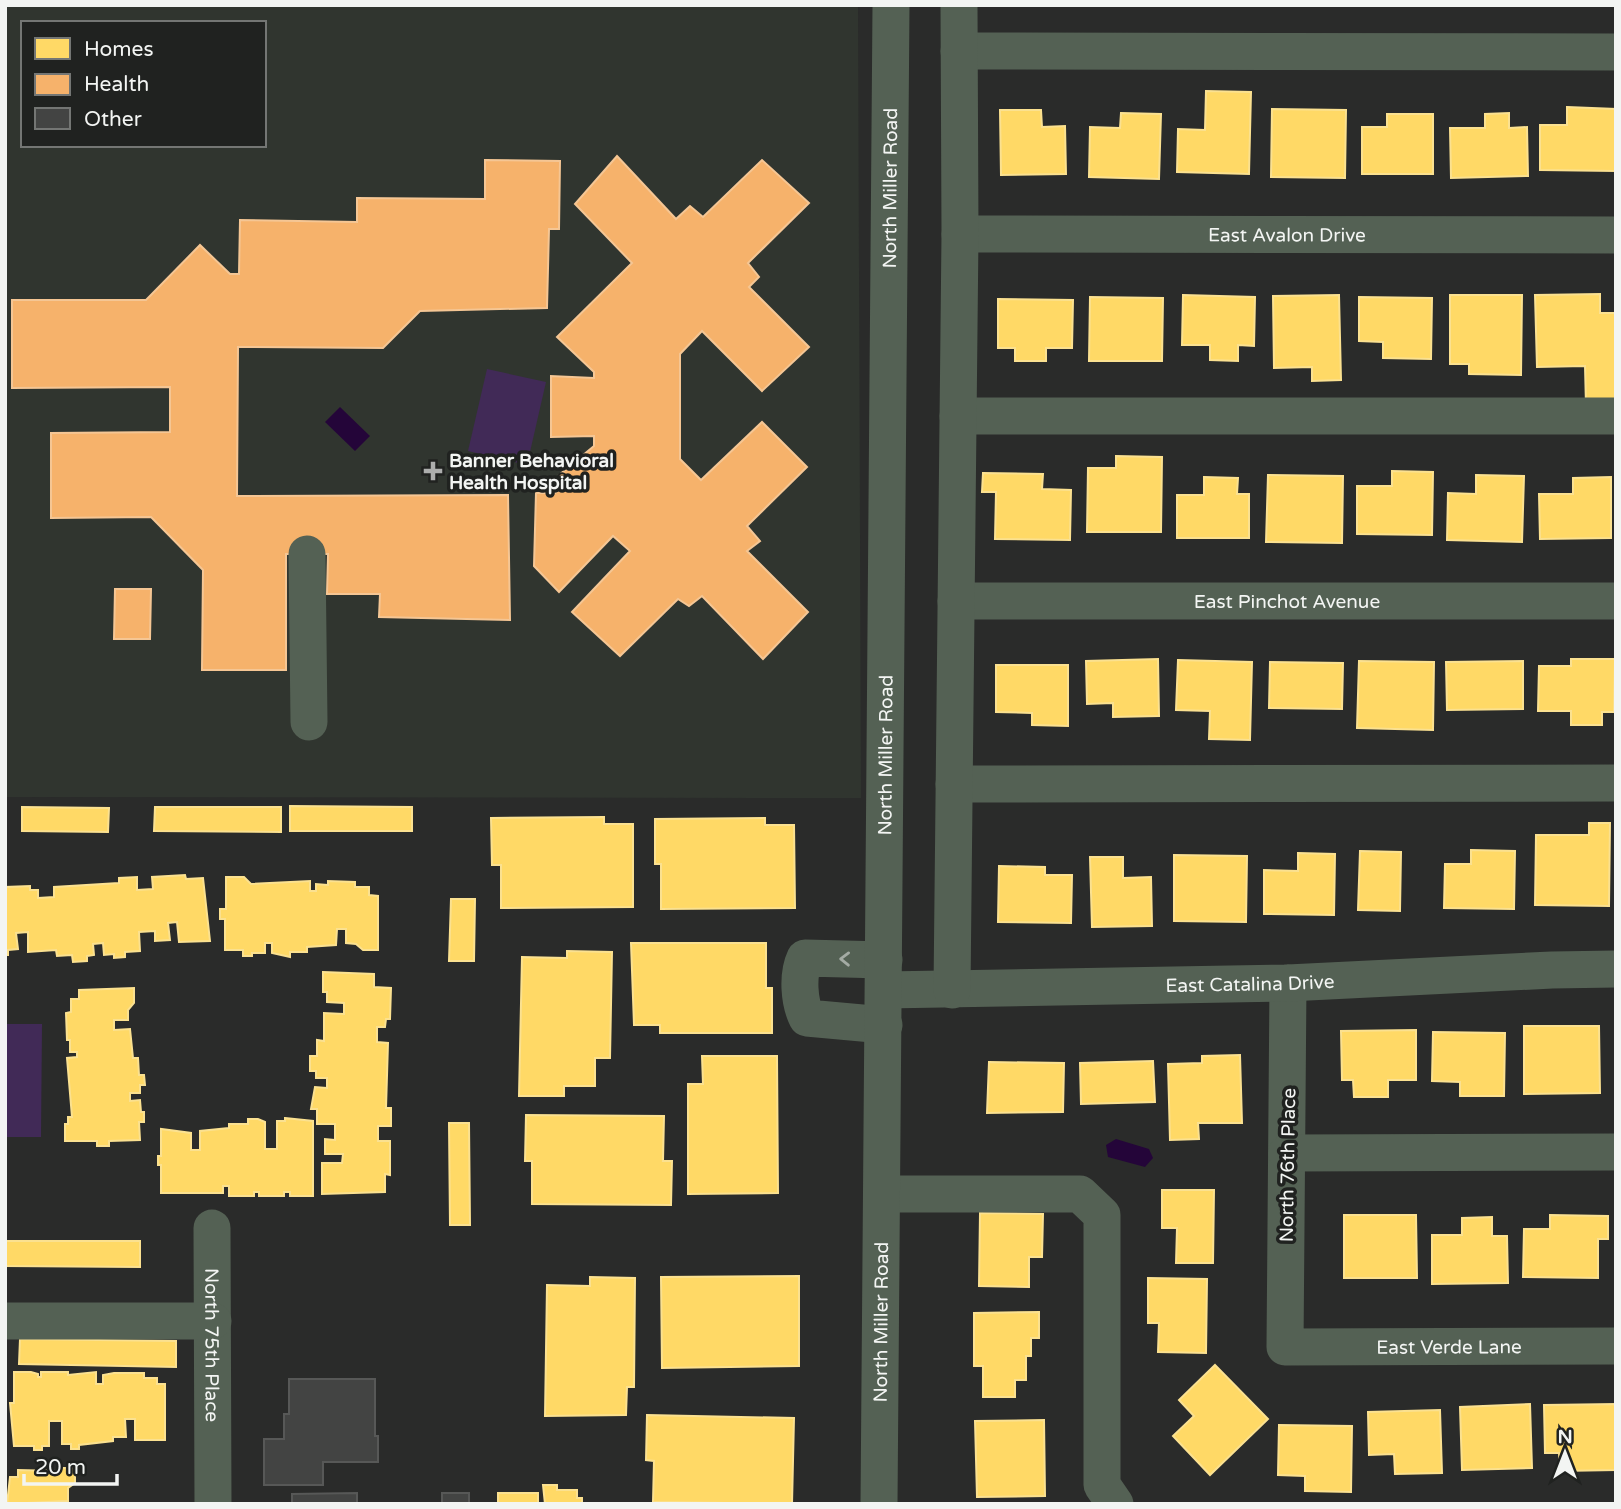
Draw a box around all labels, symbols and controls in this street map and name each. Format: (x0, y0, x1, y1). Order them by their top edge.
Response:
legend (21, 21, 266, 147)
text: Homes (84, 37, 154, 62)
text: Health (84, 72, 149, 97)
text: Other (84, 107, 142, 132)
street label: North Miller Road (879, 108, 902, 269)
street label: East Avalon Drive (1208, 224, 1366, 247)
place label: Banner Behavioral Health Hospital (449, 450, 614, 495)
marker: Banner Behavioral Health Hospital (423, 461, 443, 481)
street label: East Pinchot Avenue (1194, 591, 1380, 613)
street label: North Miller Road (874, 675, 898, 836)
one-way arrow (839, 951, 850, 967)
street label: East Catalina Drive (1165, 971, 1335, 997)
street label: North 76th Place (1276, 1088, 1300, 1242)
street label: North Miller Road (870, 1242, 893, 1402)
street label: North 75th Place (200, 1268, 223, 1422)
street label: East Verde Lane (1376, 1336, 1522, 1359)
north arrow (1530, 1418, 1600, 1488)
text: N (1557, 1426, 1573, 1448)
scale bar (24, 1442, 117, 1486)
text: 20 m (35, 1455, 86, 1480)

